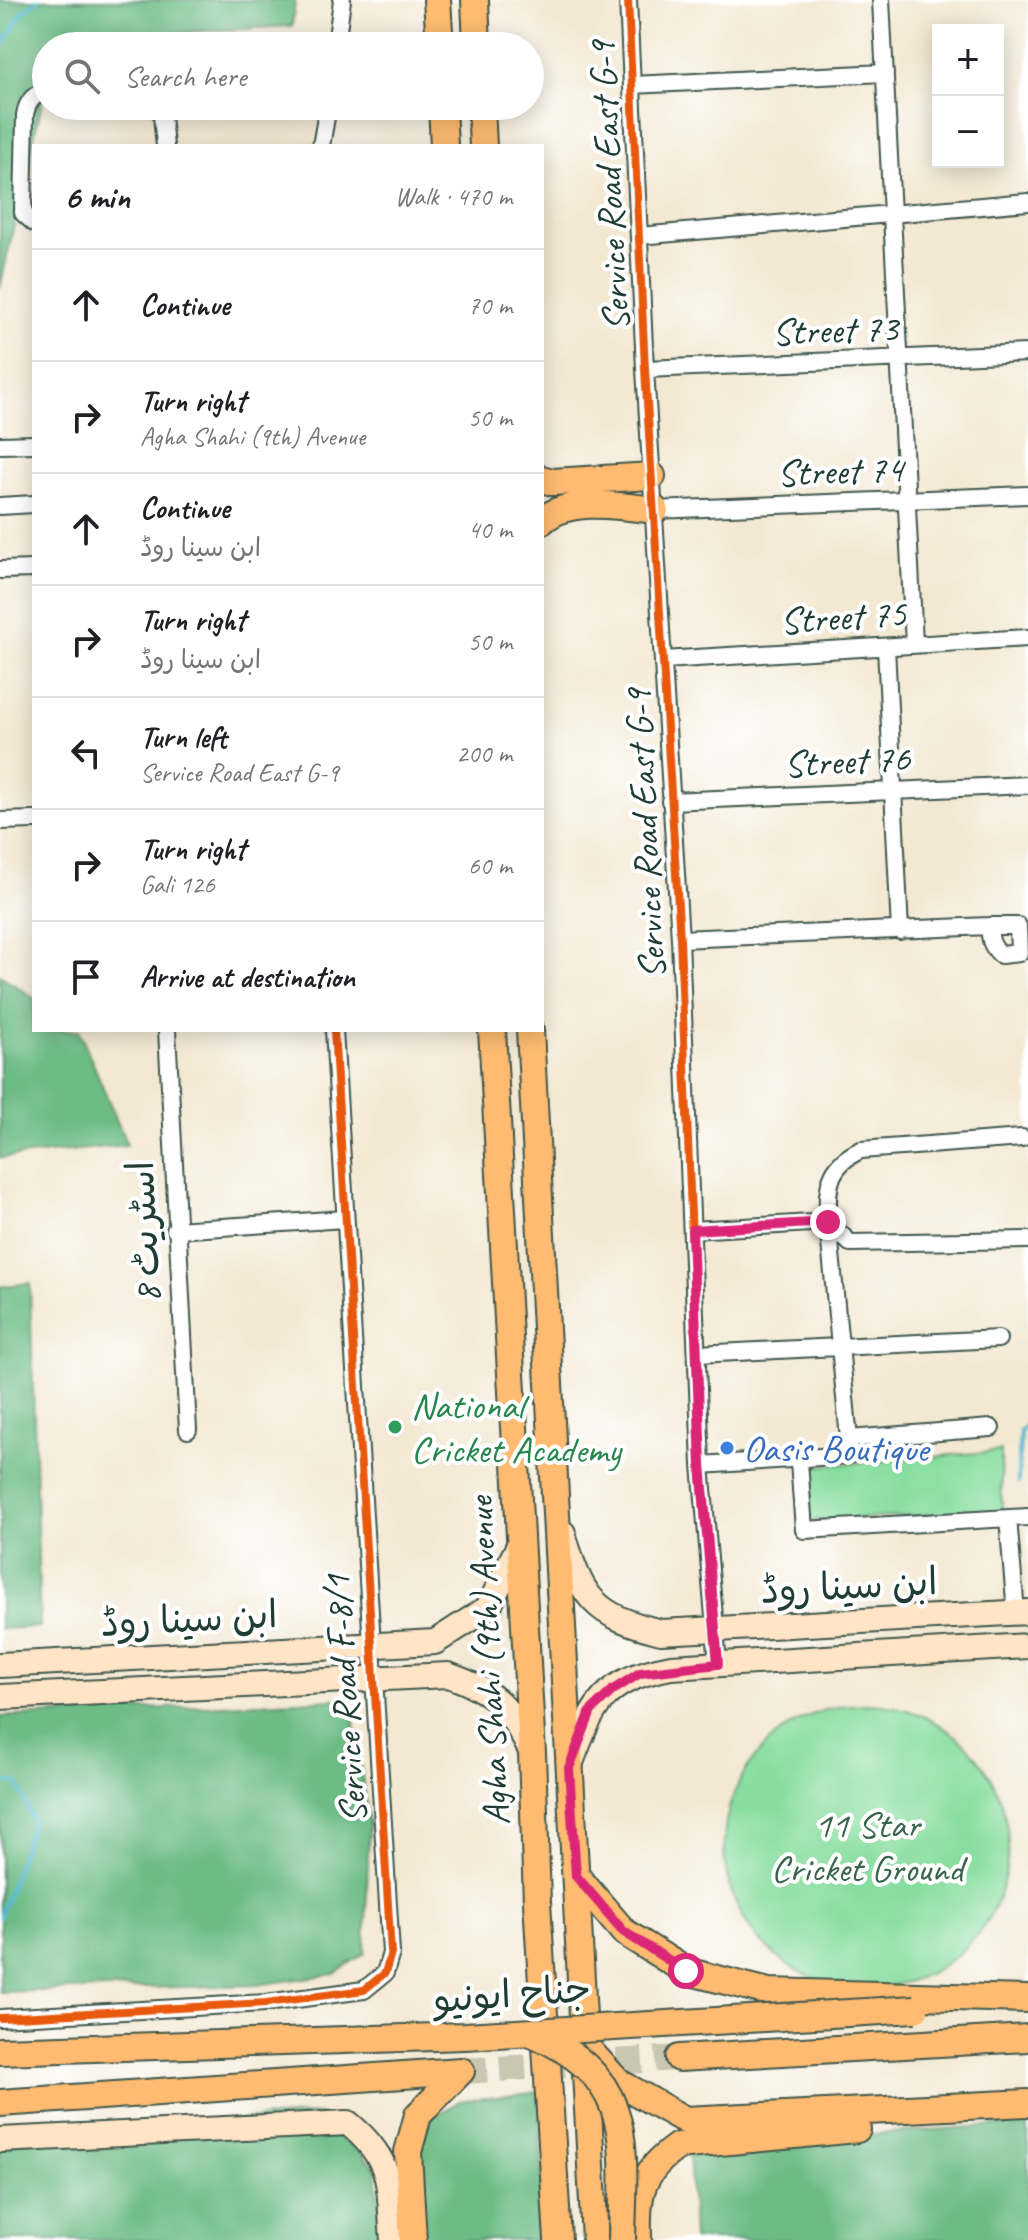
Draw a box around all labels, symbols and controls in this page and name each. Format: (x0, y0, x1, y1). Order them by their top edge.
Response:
map controls (932, 24, 1004, 168)
button: + (932, 24, 1004, 96)
search box (32, 32, 544, 120)
street label: Service Road East G-9 (578, 37, 640, 332)
icon: search (60, 54, 104, 98)
text: Search here (124, 57, 246, 95)
button: − (932, 96, 1004, 168)
text: 6 min (64, 175, 130, 218)
text: Walk · 470 m (395, 180, 512, 213)
icon: ahead (64, 283, 108, 327)
text: Continue (140, 286, 230, 324)
text: 70 m (468, 289, 512, 322)
street label: Street 73 (771, 304, 902, 356)
text: Turn right (140, 382, 245, 420)
icon: right (64, 395, 108, 439)
text: 50 m (468, 401, 512, 434)
text: Agha Shahi (9th) Avenue (140, 420, 365, 453)
street label: Street 74 (776, 445, 908, 497)
text: Continue (140, 489, 230, 527)
icon: ahead (64, 507, 108, 551)
text: 40 m (468, 513, 512, 546)
text: ابن سینا روڈ (140, 531, 261, 564)
street label: Street 75 (778, 589, 909, 645)
text: Turn right (140, 601, 245, 639)
icon: right (64, 619, 108, 663)
text: 50 m (468, 625, 512, 658)
text: ابن سینا روڈ (140, 643, 261, 676)
street label: Service Road East G-9 (614, 685, 676, 980)
text: Turn left (140, 718, 227, 756)
icon: left (64, 731, 108, 775)
street label: Street 76 (783, 734, 913, 788)
text: 200 m (456, 737, 512, 770)
text: Service Road East G-9 (140, 756, 339, 789)
text: Turn right (140, 830, 245, 868)
icon: right (64, 843, 108, 887)
text: 60 m (468, 849, 512, 882)
text: Gali 126 (140, 868, 215, 901)
icon: arrive (64, 955, 108, 999)
text: Arrive at destination (140, 958, 355, 996)
street label: اسٹریٹ 8 (117, 1160, 171, 1304)
route end (810, 1204, 846, 1240)
place label: National Cricket Academy (411, 1382, 624, 1473)
marker: National Cricket Academy (386, 1418, 404, 1436)
place label: Oasis Boutique (743, 1425, 931, 1472)
marker: Oasis Boutique (718, 1439, 736, 1457)
street label: Agha Shahi (9th) Avenue (456, 1493, 520, 1827)
street label: ابن سینا روڈ (759, 1558, 939, 1614)
street label: Service Road F-8/1 (313, 1571, 377, 1825)
street label: ابن سینا روڈ (99, 1591, 279, 1647)
park label: 11 Star Cricket Ground (771, 1801, 969, 1892)
route start (668, 1953, 704, 1989)
street label: جناح ایونیو (430, 1965, 593, 2025)

